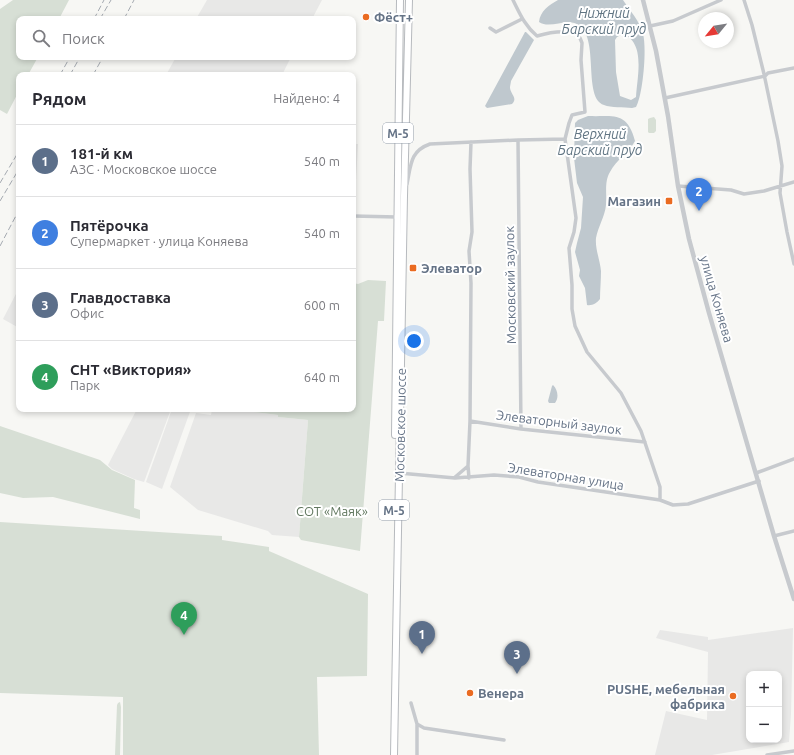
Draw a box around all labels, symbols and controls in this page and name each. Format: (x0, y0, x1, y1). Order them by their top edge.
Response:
water label: Нижний Барский пруд (562, 5, 646, 37)
place label: Фёст+ (374, 10, 413, 24)
marker: Фёст+ (361, 12, 371, 22)
north arrow (698, 12, 734, 48)
search box (16, 16, 356, 60)
icon: search (30, 27, 52, 49)
text: Поиск (62, 30, 105, 47)
text: Рядом (32, 89, 87, 108)
text: Найдено: 4 (273, 91, 340, 105)
road number: М-5 (383, 123, 413, 143)
water label: Верхний Барский пруд (558, 126, 642, 158)
text: 181-й км (70, 145, 133, 162)
text: 1 (41, 154, 49, 168)
text: 540 m (304, 154, 340, 168)
text: АЗС · Московское шоссе (70, 162, 217, 176)
pin: 2 (686, 178, 712, 211)
place label: Магазин (608, 194, 661, 208)
marker: Магазин (664, 196, 674, 206)
text: Пятёрочка (70, 217, 149, 234)
text: 2 (41, 226, 49, 240)
text: 540 m (304, 226, 340, 240)
street label: Московский заулок (502, 226, 518, 344)
text: Супермаркет · улица Коняева (70, 234, 248, 248)
street label: улица Коняева (698, 254, 736, 344)
place label: Элеватор (421, 261, 482, 275)
marker: Элеватор (408, 263, 418, 273)
text: Главдоставка (70, 289, 171, 306)
text: 3 (41, 298, 49, 312)
text: 600 m (304, 298, 340, 312)
text: Офис (70, 306, 104, 320)
your location (404, 331, 424, 351)
text: СНТ «Виктория» (70, 361, 191, 378)
street label: Московское шоссе (392, 368, 408, 482)
text: 4 (41, 370, 49, 384)
text: 640 m (304, 370, 340, 384)
text: Парк (70, 378, 100, 392)
street label: Элеваторный заулок (496, 407, 623, 437)
street label: Элеваторная улица (507, 460, 625, 492)
road number: М-5 (379, 500, 409, 520)
park label: СОТ «Маяк» (296, 504, 368, 518)
pin: 4 (171, 602, 197, 635)
pin: 1 (409, 621, 435, 654)
pin: 3 (504, 641, 530, 674)
map controls (746, 671, 782, 743)
button: + (746, 671, 782, 707)
place label: PUSHE, мебельная фабрика (607, 682, 725, 711)
place label: Венера (478, 686, 524, 700)
marker: Венера (465, 688, 475, 698)
marker: PUSHE, мебельная фабрика (728, 691, 738, 701)
button: − (746, 707, 782, 743)

